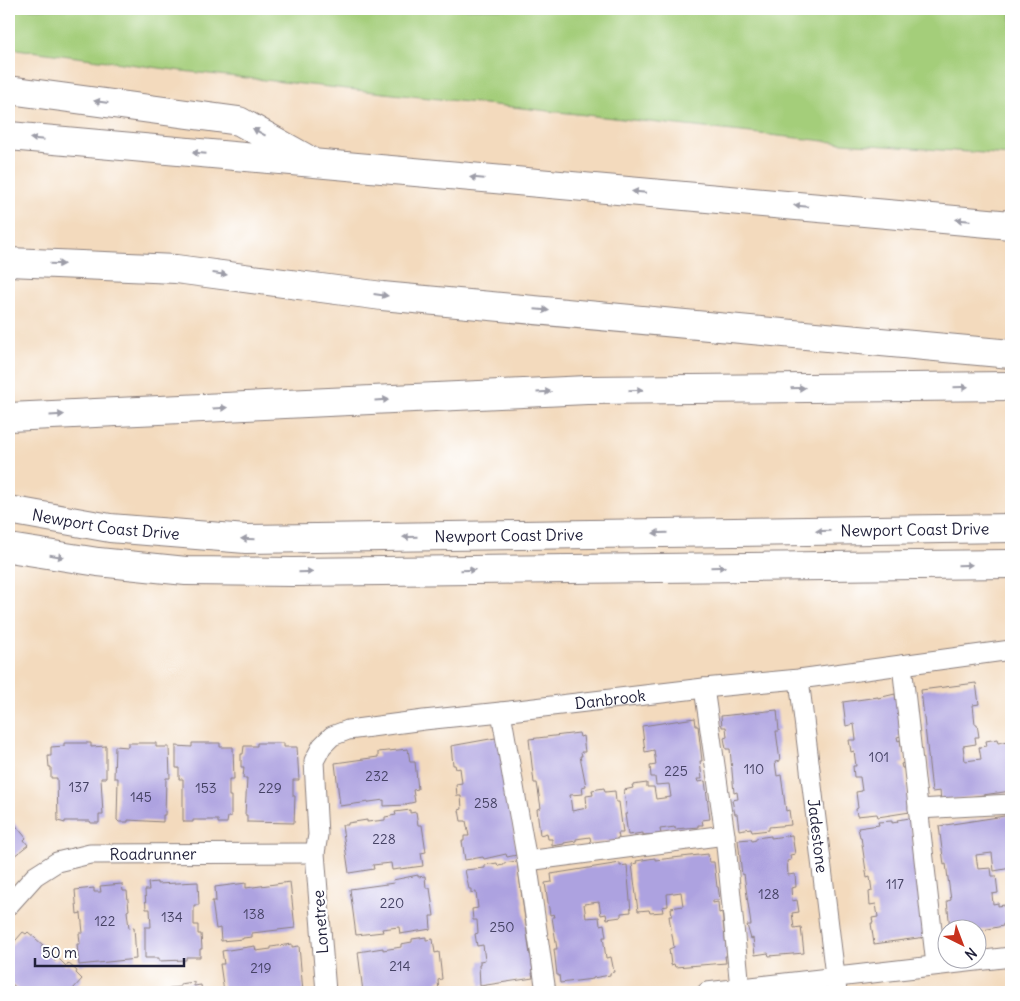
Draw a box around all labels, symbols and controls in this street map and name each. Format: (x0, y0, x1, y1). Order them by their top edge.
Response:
one-way arrow (92, 98, 108, 106)
one-way arrow (252, 128, 267, 136)
one-way arrow (29, 134, 45, 142)
one-way arrow (190, 149, 206, 157)
one-way arrow (469, 174, 485, 182)
one-way arrow (631, 188, 647, 196)
one-way arrow (793, 202, 809, 210)
one-way arrow (954, 216, 970, 224)
one-way arrow (50, 261, 66, 269)
one-way arrow (212, 271, 228, 279)
one-way arrow (373, 291, 389, 299)
one-way arrow (535, 306, 551, 314)
one-way arrow (953, 383, 969, 391)
one-way arrow (791, 384, 807, 392)
one-way arrow (628, 386, 644, 394)
one-way arrow (537, 388, 553, 396)
one-way arrow (374, 396, 390, 404)
one-way arrow (212, 403, 228, 411)
one-way arrow (50, 411, 66, 419)
street label: Newport Coast Drive (30, 504, 180, 544)
street label: Newport Coast Drive (840, 518, 989, 540)
street label: Newport Coast Drive (434, 524, 584, 546)
one-way arrow (814, 527, 830, 535)
one-way arrow (652, 529, 668, 537)
one-way arrow (402, 533, 418, 541)
one-way arrow (239, 535, 255, 543)
one-way arrow (49, 552, 65, 560)
one-way arrow (957, 561, 973, 569)
one-way arrow (711, 563, 727, 571)
one-way arrow (461, 566, 477, 574)
one-way arrow (298, 568, 314, 576)
street label: Danbrook (574, 685, 647, 713)
house number: 101 (869, 748, 889, 766)
house number: 110 (744, 760, 764, 778)
house number: 225 (664, 762, 688, 780)
house number: 232 (365, 767, 389, 785)
house number: 137 (69, 778, 89, 796)
house number: 153 (195, 779, 217, 797)
house number: 229 (258, 779, 282, 797)
house number: 145 (130, 788, 152, 806)
house number: 258 (474, 794, 498, 812)
street label: Jadestone (804, 798, 832, 874)
house number: 228 (372, 830, 396, 848)
street label: Roadrunner (109, 844, 197, 864)
house number: 117 (886, 875, 904, 893)
house number: 128 (758, 885, 780, 903)
street label: Lonetree (308, 889, 332, 955)
house number: 220 (380, 894, 404, 912)
house number: 138 (243, 905, 265, 923)
house number: 134 (161, 908, 183, 926)
house number: 122 (95, 912, 116, 930)
house number: 250 (490, 918, 514, 936)
north arrow (938, 918, 988, 968)
scale bar (35, 936, 184, 968)
text: 50 m (42, 943, 77, 962)
text: N (961, 944, 980, 964)
house number: 214 (389, 957, 411, 975)
house number: 219 (250, 959, 272, 977)

